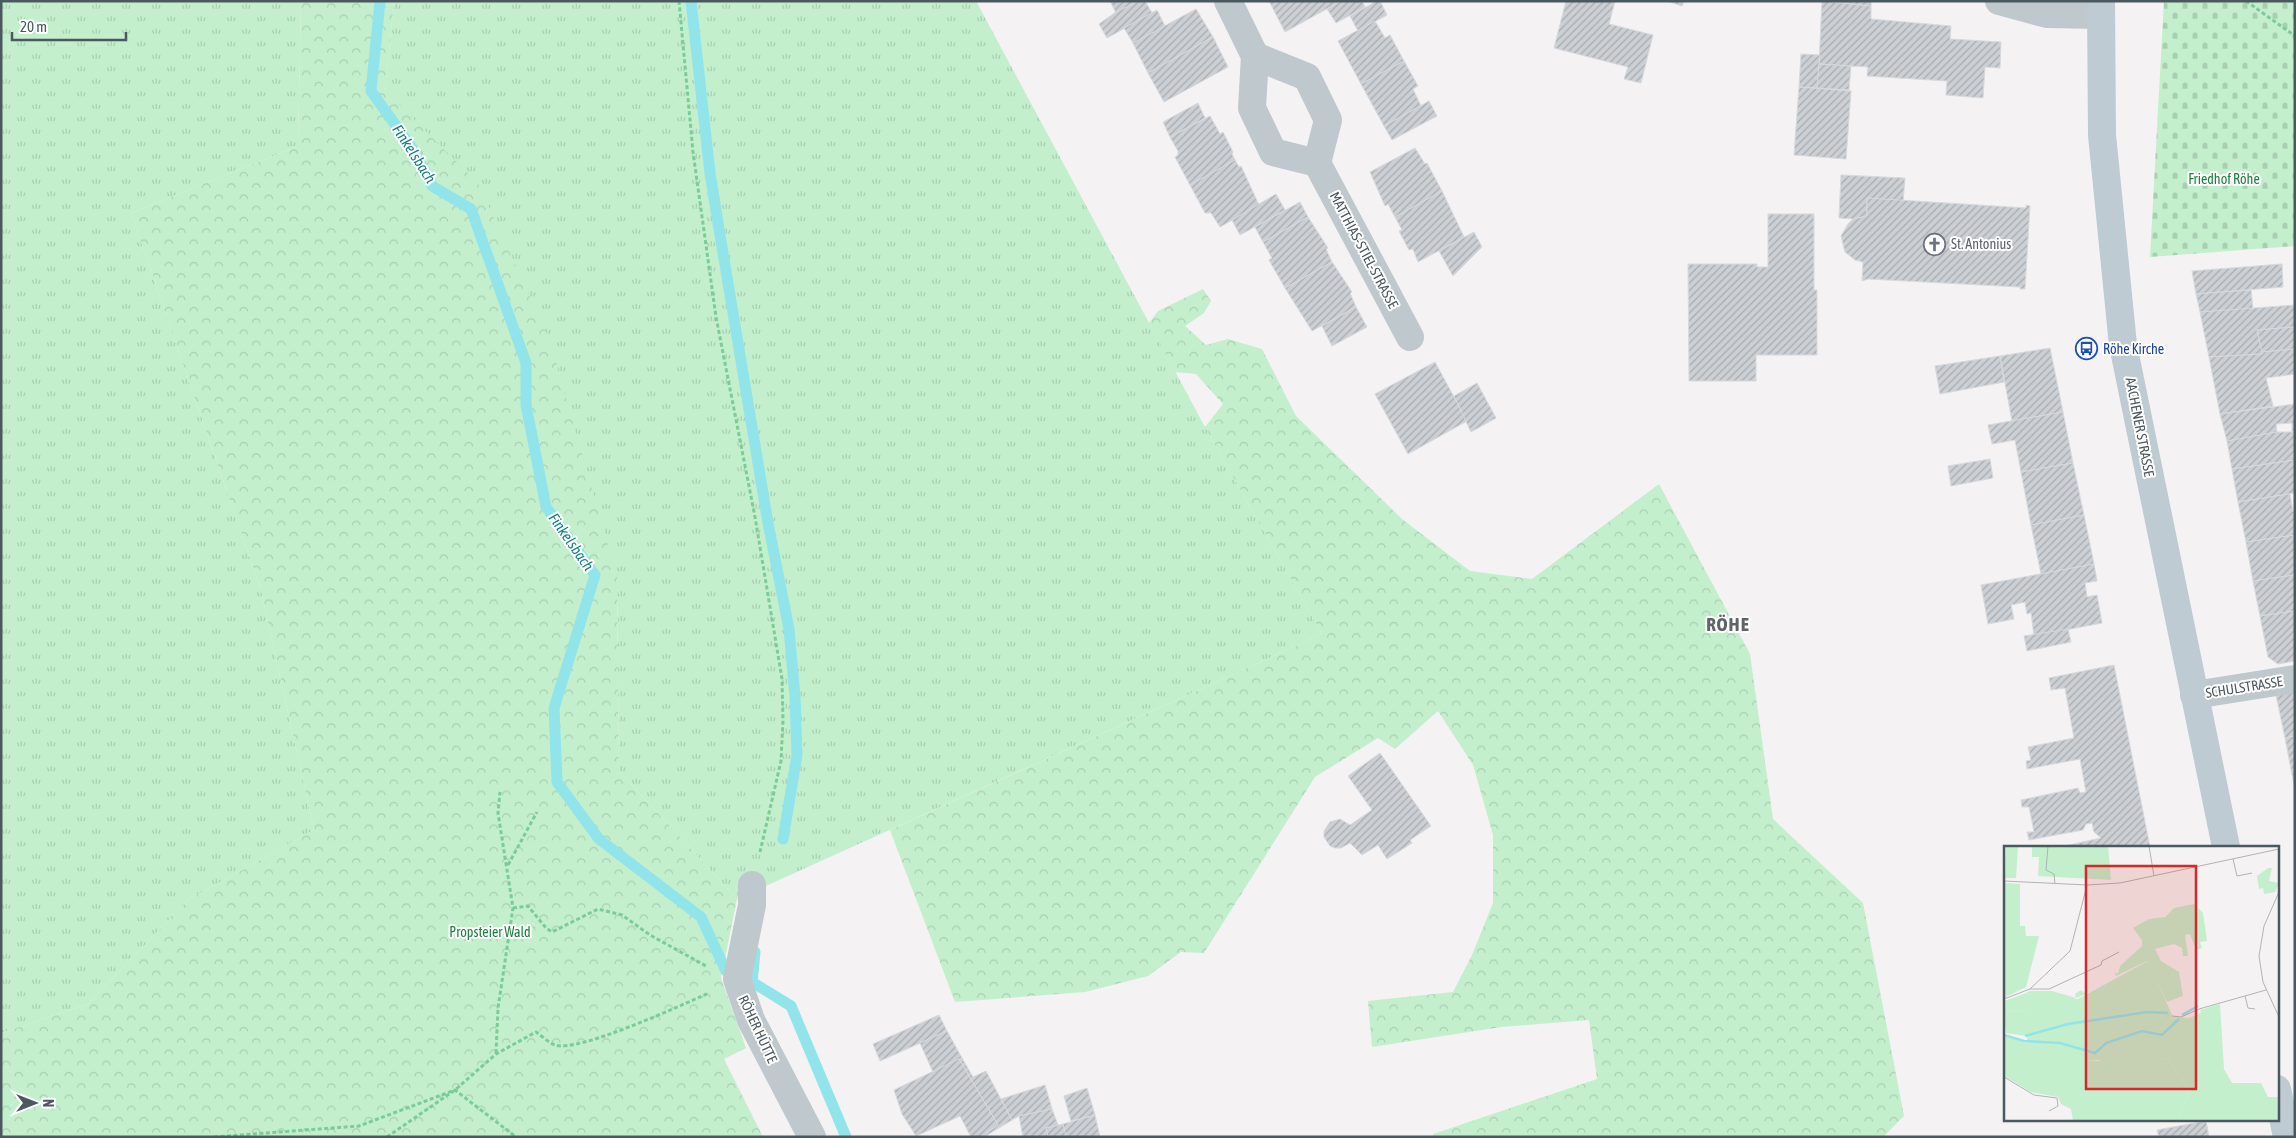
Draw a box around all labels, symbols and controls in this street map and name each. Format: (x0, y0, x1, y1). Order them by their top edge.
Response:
scale bar (12, 10, 126, 42)
text: 20 m (20, 18, 47, 35)
water label: Finkelsbach (389, 121, 440, 186)
park label: Friedhof Röhe (2188, 171, 2260, 187)
street label: MATTHIAS-STIEL-STRASSE (1327, 189, 1401, 311)
church icon: St. Antonius (1923, 232, 1947, 256)
place label: St. Antonius (1951, 236, 2011, 252)
bus stop icon: Röhe Kirche (2075, 337, 2099, 361)
place label: Röhe Kirche (2103, 341, 2164, 357)
street label: AACHENER STRASSE (2123, 376, 2157, 478)
water label: Finkelsbach (546, 510, 597, 574)
district label: RÖHE (1706, 613, 1750, 635)
street label: SCHULSTRASSE (2204, 673, 2284, 701)
inset map (2004, 846, 2278, 1120)
park label: Propsteier Wald (449, 924, 531, 940)
street label: RÖHER HÜTTE (735, 993, 781, 1065)
north arrow (10, 1078, 60, 1128)
text: N (40, 1099, 56, 1107)

